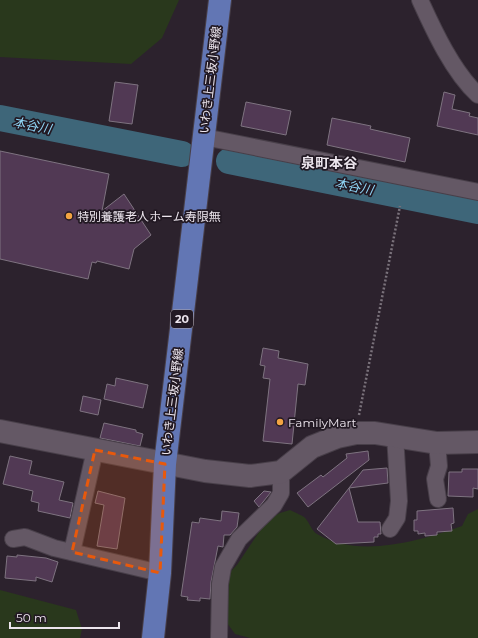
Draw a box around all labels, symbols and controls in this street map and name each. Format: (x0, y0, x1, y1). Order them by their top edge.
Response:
street label: いわき上三坂小野線 (196, 25, 224, 135)
water label: 本谷川 (11, 113, 55, 137)
district label: 泉町本谷 (301, 154, 358, 172)
water label: 本谷川 (333, 174, 377, 198)
place label: 特別養護老人ホーム寿限無 (77, 209, 221, 224)
marker: 特別養護老人ホーム寿限無 (64, 211, 74, 221)
road number: 20 (171, 310, 193, 328)
street label: いわき上三坂小野線 (158, 347, 186, 457)
place label: FamilyMart (288, 415, 357, 430)
marker: FamilyMart (275, 417, 285, 427)
scale bar (10, 604, 119, 630)
text: 50 m (16, 610, 47, 625)

